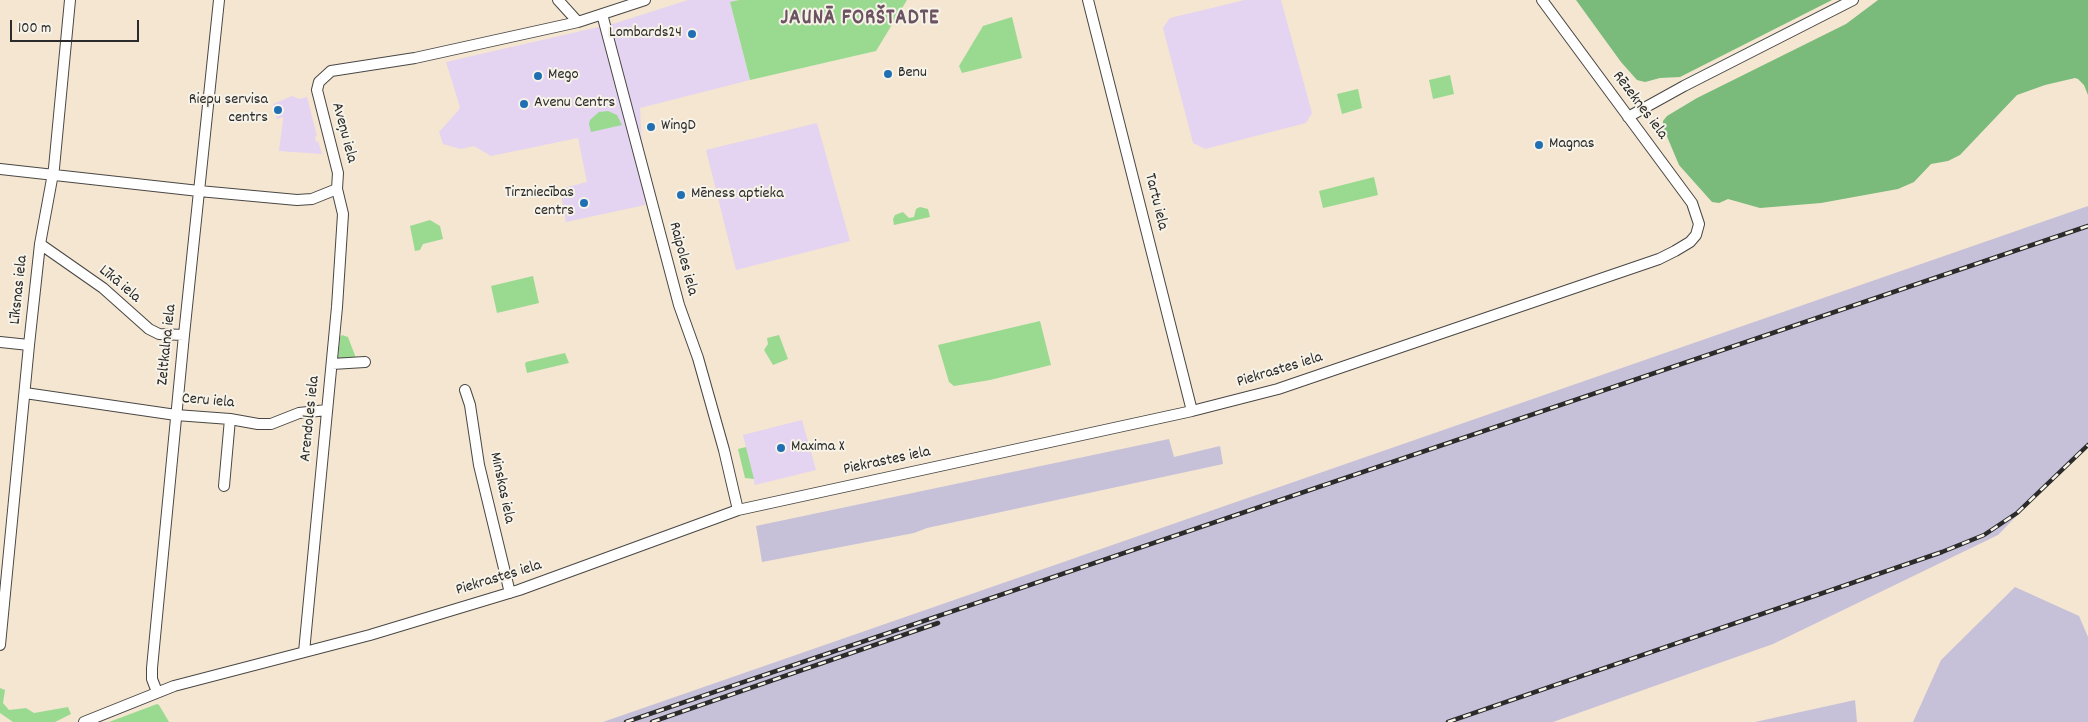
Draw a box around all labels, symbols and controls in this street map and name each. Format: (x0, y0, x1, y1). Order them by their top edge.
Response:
district label: JAUNĀ FORŠTADTE (779, 7, 941, 33)
scale bar (12, 10, 141, 42)
text: 100 m (18, 18, 51, 40)
place label: Lombards24 (609, 24, 682, 44)
marker: Lombards24 (686, 28, 698, 40)
place label: Benu (898, 64, 927, 84)
place label: Mego (548, 66, 579, 86)
marker: Benu (882, 68, 894, 80)
street label: Rēzeknes iela (1607, 68, 1671, 144)
marker: Mego (532, 70, 544, 82)
place label: Riepu servisa centrs (189, 91, 268, 129)
place label: Avenu Centrs (534, 94, 615, 114)
marker: Avenu Centrs (518, 98, 530, 110)
street label: Aveņu iela (326, 101, 360, 165)
marker: Riepu servisa centrs (272, 104, 284, 116)
place label: WingD (661, 117, 696, 137)
marker: WingD (645, 121, 657, 133)
place label: Magnas (1549, 135, 1595, 155)
marker: Magnas (1533, 139, 1545, 151)
street label: Tartu iela (1139, 172, 1171, 232)
place label: Tirzniecības centrs (505, 184, 574, 222)
place label: Mēness aptieka (691, 185, 784, 205)
marker: Mēness aptieka (675, 189, 687, 201)
marker: Tirzniecības centrs (578, 197, 590, 209)
street label: Raipoles iela (663, 220, 701, 298)
street label: Līksnas iela (7, 255, 33, 325)
street label: Līkā iela (94, 262, 144, 308)
street label: Zeltkalna iela (154, 303, 182, 387)
street label: Piekrastes iela (1235, 349, 1325, 393)
street label: Arendoles iela (297, 375, 325, 463)
street label: Ceru iela (181, 390, 235, 414)
place label: Maxima X (791, 438, 845, 458)
marker: Maxima X (775, 442, 787, 454)
street label: Piekrastes iela (842, 443, 932, 481)
street label: Minskas iela (484, 451, 518, 525)
street label: Piekrastes iela (454, 557, 544, 601)

